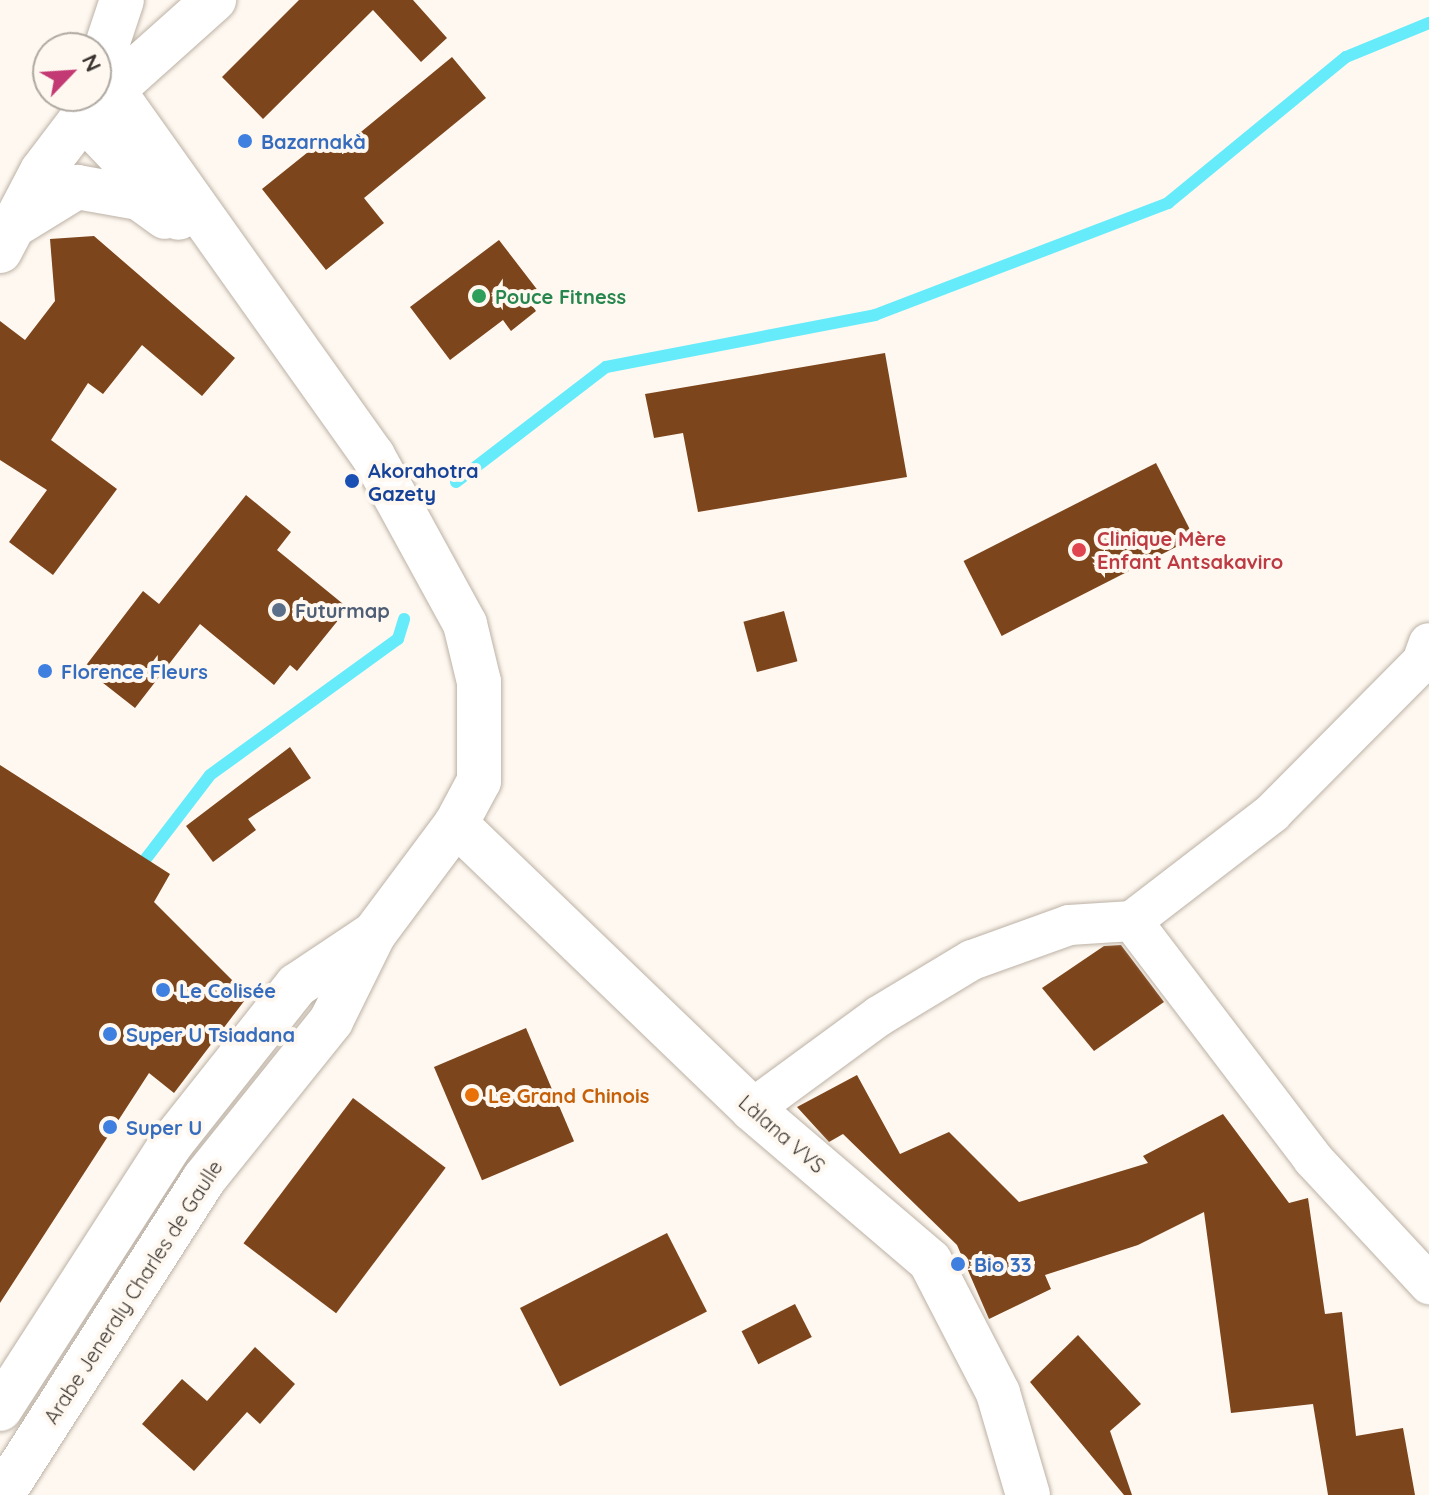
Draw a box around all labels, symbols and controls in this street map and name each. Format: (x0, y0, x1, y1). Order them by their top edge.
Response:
north arrow (32, 32, 112, 112)
text: N (76, 49, 108, 76)
place label: Bazarnakà (261, 129, 366, 153)
marker: Bazarnakà (236, 132, 254, 150)
place label: Pouce Fitness (495, 284, 626, 308)
marker: Pouce Fitness (470, 287, 488, 305)
place label: Akorahotra Gazety (368, 458, 479, 505)
marker: Akorahotra Gazety (343, 472, 361, 490)
place label: Clinique Mère Enfant Antsakaviro (1097, 526, 1283, 573)
marker: Clinique Mère Enfant Antsakaviro (1068, 539, 1090, 561)
place label: Futurmap (295, 598, 390, 622)
marker: Futurmap (270, 601, 288, 619)
place label: Florence Fleurs (61, 659, 208, 683)
marker: Florence Fleurs (36, 662, 54, 680)
place label: Le Colisée (179, 978, 276, 1002)
marker: Le Colisée (154, 981, 172, 999)
place label: Super U Tsiadana (126, 1022, 295, 1046)
marker: Super U Tsiadana (101, 1025, 119, 1043)
place label: Le Grand Chinois (488, 1083, 649, 1107)
marker: Le Grand Chinois (463, 1086, 481, 1104)
street label: Làlana VVS (734, 1090, 830, 1178)
place label: Super U (126, 1115, 202, 1139)
marker: Super U (101, 1118, 119, 1136)
street label: Arabe Jeneraly Charles de Gaulle (39, 1156, 227, 1428)
place label: Bio 33 (974, 1252, 1031, 1276)
marker: Bio 33 (949, 1255, 967, 1273)

